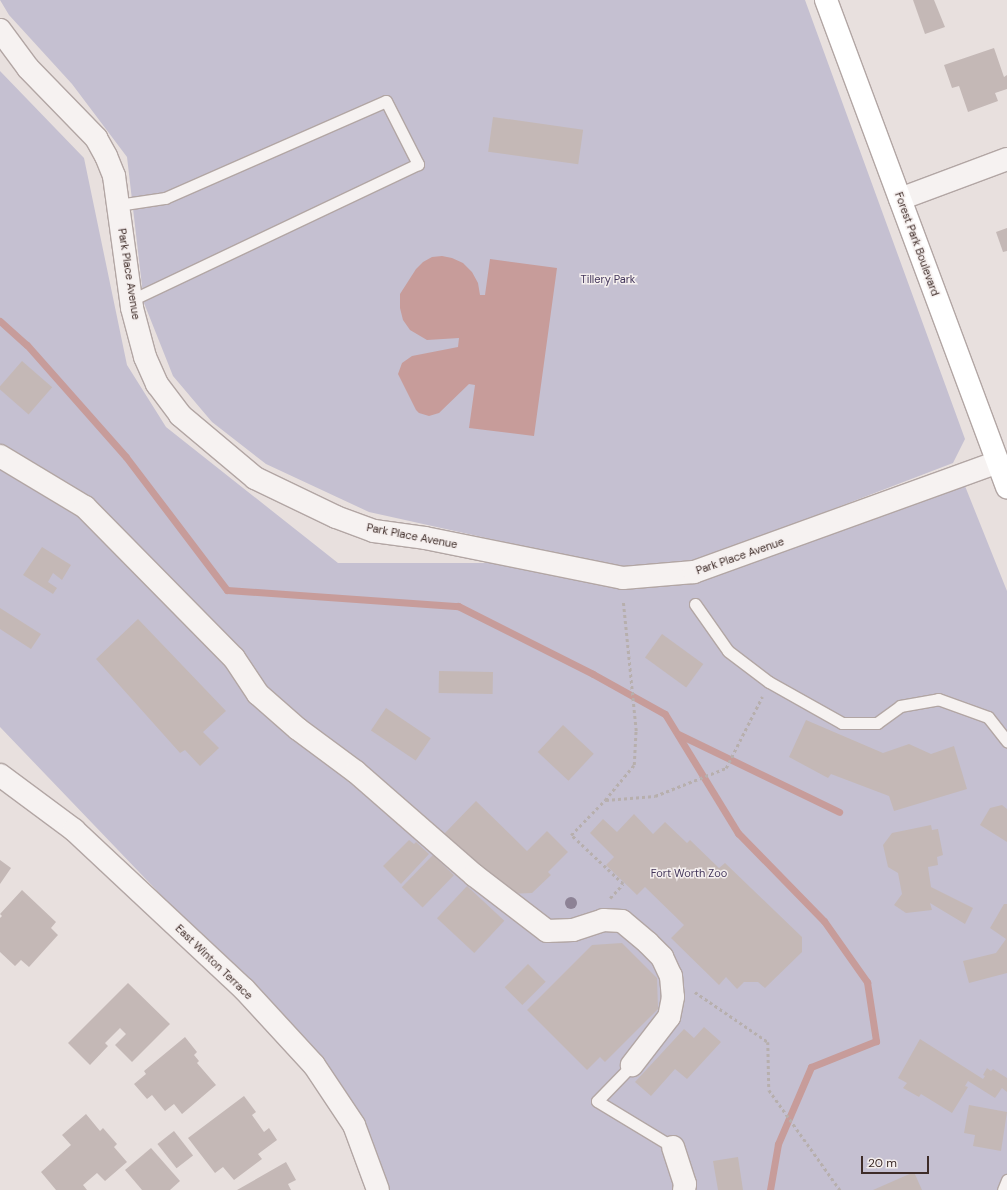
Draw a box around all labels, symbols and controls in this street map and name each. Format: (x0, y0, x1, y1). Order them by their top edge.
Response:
street label: Forest Park Boulevard (892, 190, 942, 298)
street label: Park Place Avenue (115, 227, 143, 321)
park label: Tillery Park (581, 272, 635, 286)
street label: Park Place Avenue (365, 521, 459, 551)
street label: Park Place Avenue (694, 535, 786, 577)
park label: Fort Worth Zoo (651, 866, 727, 880)
street label: East Winton Terrace (173, 922, 255, 1002)
scale bar (863, 1148, 931, 1174)
text: 20 m (868, 1155, 897, 1171)

